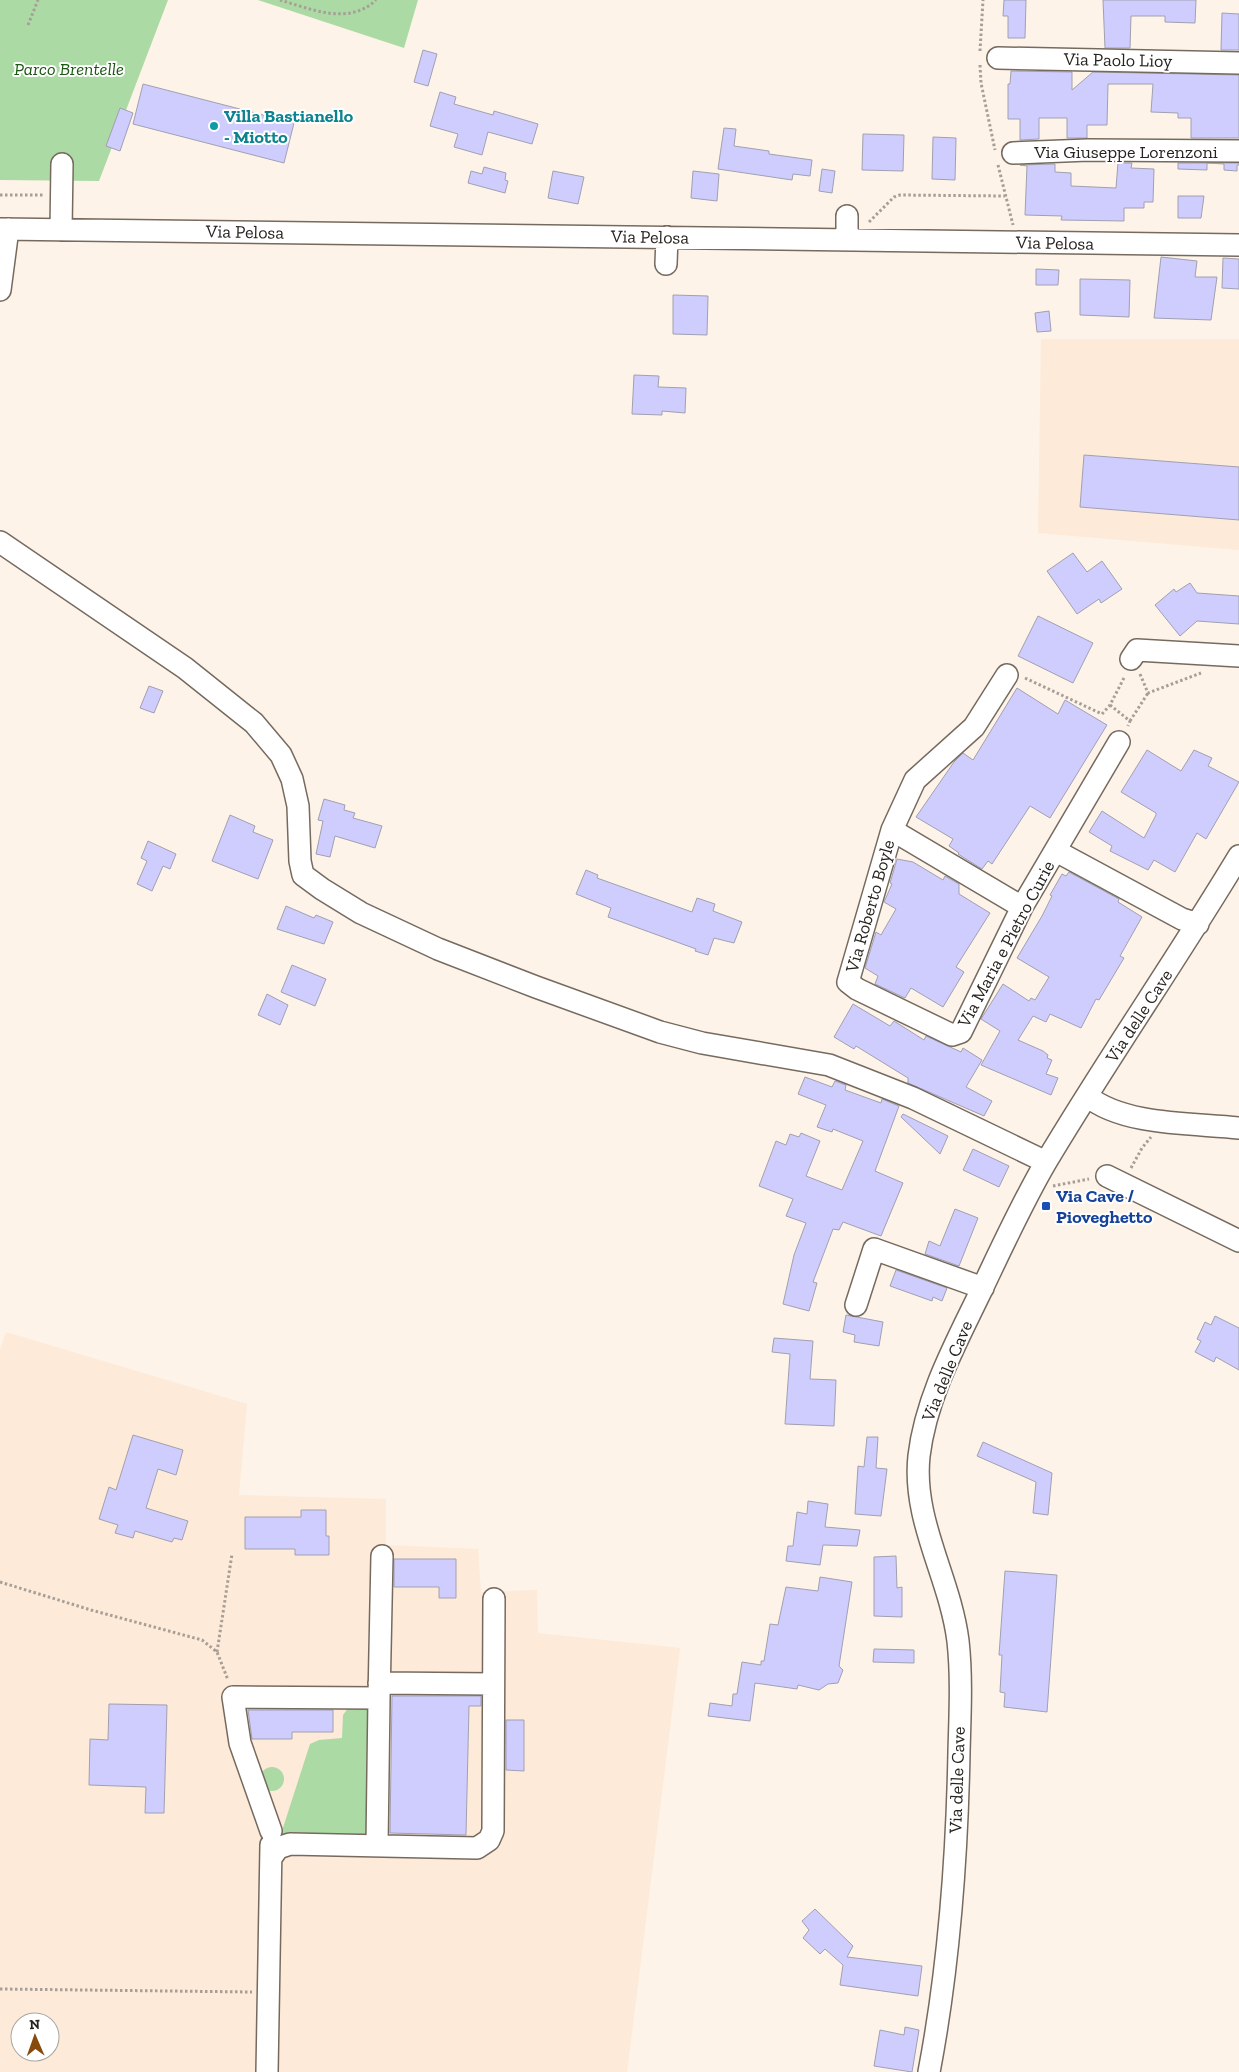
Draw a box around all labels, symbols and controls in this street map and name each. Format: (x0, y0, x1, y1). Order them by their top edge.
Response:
street label: Via Paolo Lioy (1063, 48, 1173, 72)
park label: Parco Brentelle (14, 58, 124, 80)
place label: Villa Bastianello - Miotto (224, 105, 354, 148)
marker: Villa Bastianello - Miotto (208, 120, 220, 132)
street label: Via Giuseppe Lorenzoni (1033, 141, 1218, 163)
street label: Via Pelosa (205, 220, 285, 244)
street label: Via Pelosa (610, 225, 690, 249)
street label: Via Pelosa (1015, 231, 1095, 255)
street label: Via Roberto Boyle (840, 837, 899, 976)
street label: Via Maria e Pietro Curie (952, 857, 1059, 1032)
street label: Via delle Cave (1100, 965, 1177, 1068)
place label: Via Cave / Pioveghetto (1056, 1185, 1153, 1228)
marker: Via Cave / Pioveghetto (1040, 1200, 1052, 1212)
street label: Via delle Cave (916, 1317, 977, 1426)
street label: Via delle Cave (944, 1726, 970, 1835)
north arrow (10, 2012, 60, 2062)
text: N (29, 2016, 41, 2033)

